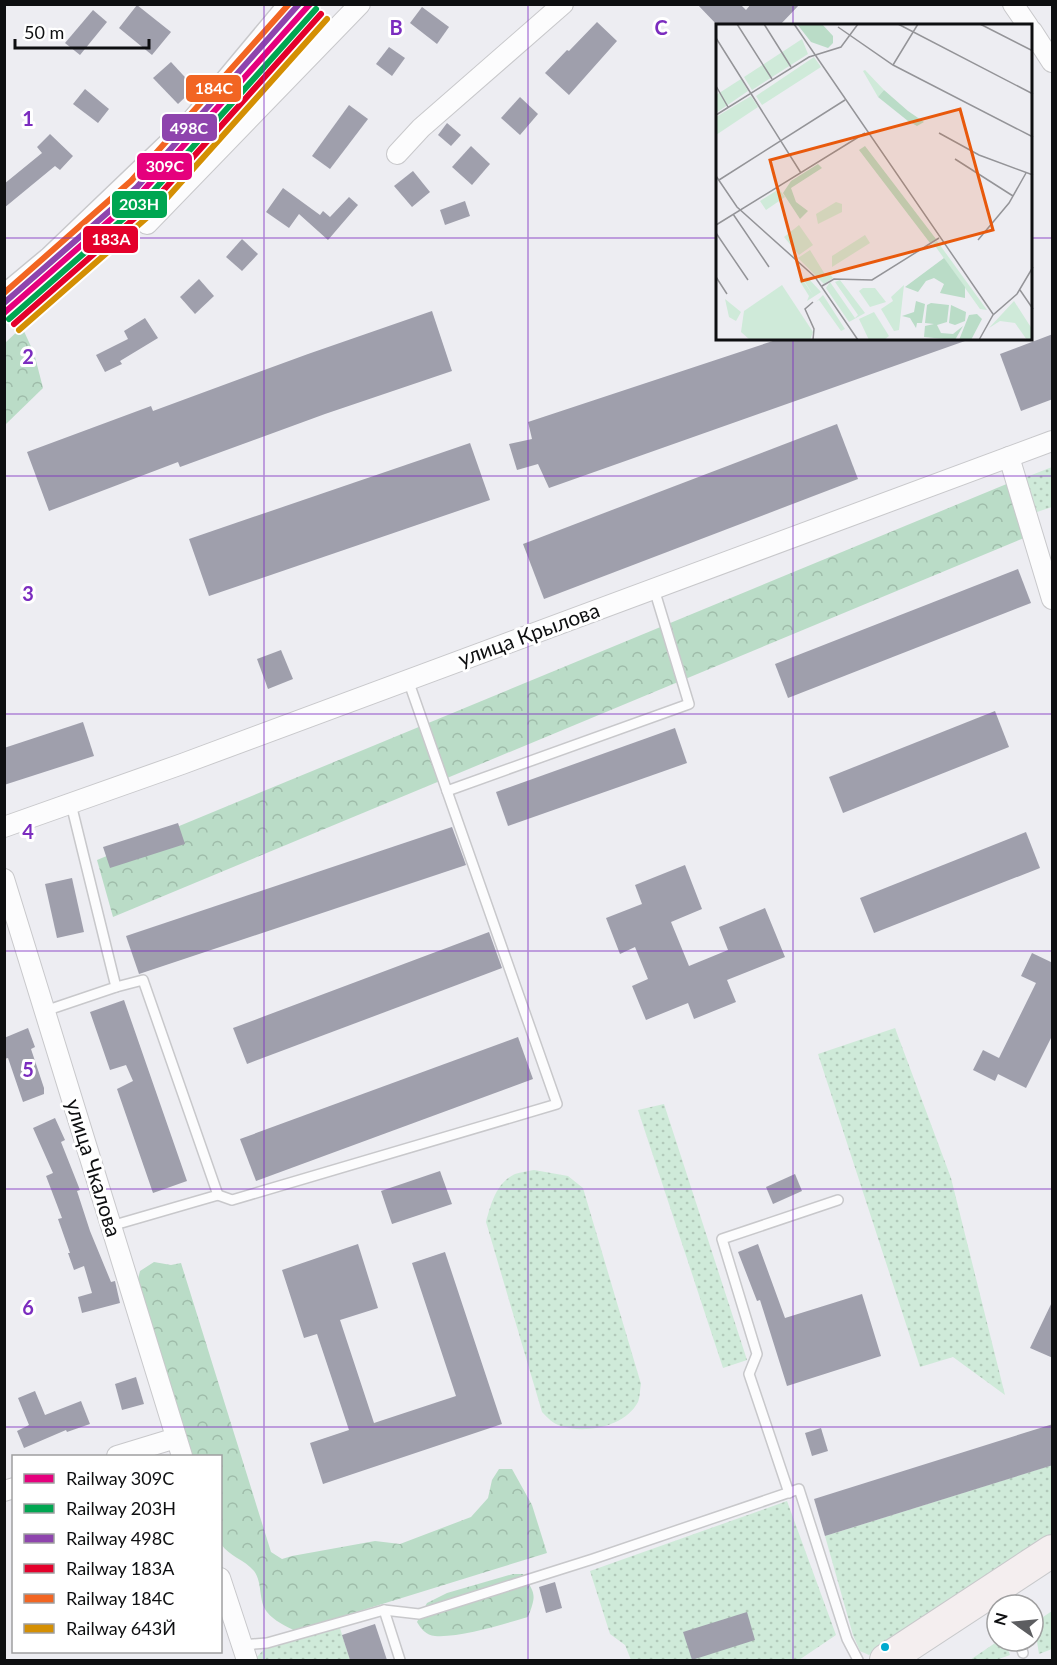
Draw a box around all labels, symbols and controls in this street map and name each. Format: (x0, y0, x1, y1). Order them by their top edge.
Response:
scale bar (15, 12, 148, 50)
text: B (389, 15, 403, 39)
text: C (654, 15, 668, 39)
text: 50 m (24, 21, 64, 43)
inset map (716, 24, 1033, 340)
line badge: 184С (185, 74, 242, 103)
text: 184С (195, 78, 234, 97)
text: 1 (22, 106, 34, 130)
line badge: 498С (161, 113, 218, 142)
text: 498С (170, 118, 209, 137)
line badge: 309С (136, 152, 193, 181)
text: 309С (146, 156, 185, 175)
line badge: 203Н (111, 190, 168, 219)
text: 203Н (119, 194, 159, 213)
line badge: 183А (82, 225, 139, 254)
text: 183А (92, 229, 131, 248)
text: 2 (22, 344, 34, 368)
text: 3 (22, 581, 34, 605)
street label: улица Крылова (454, 596, 603, 671)
text: 4 (22, 819, 34, 843)
text: 5 (22, 1057, 34, 1081)
street label: улица Чкалова (62, 1096, 127, 1240)
text: 6 (22, 1295, 34, 1319)
legend (12, 1455, 222, 1653)
text: Railway 309С (66, 1467, 174, 1489)
text: Railway 203Н (66, 1497, 176, 1519)
text: Railway 498С (66, 1527, 174, 1549)
text: Railway 183А (66, 1557, 175, 1579)
text: Railway 184С (66, 1587, 174, 1609)
north arrow (985, 1593, 1045, 1653)
text: N (989, 1611, 1011, 1627)
text: Railway 643Й (66, 1617, 176, 1639)
unlabelled marker (879, 1641, 891, 1653)

